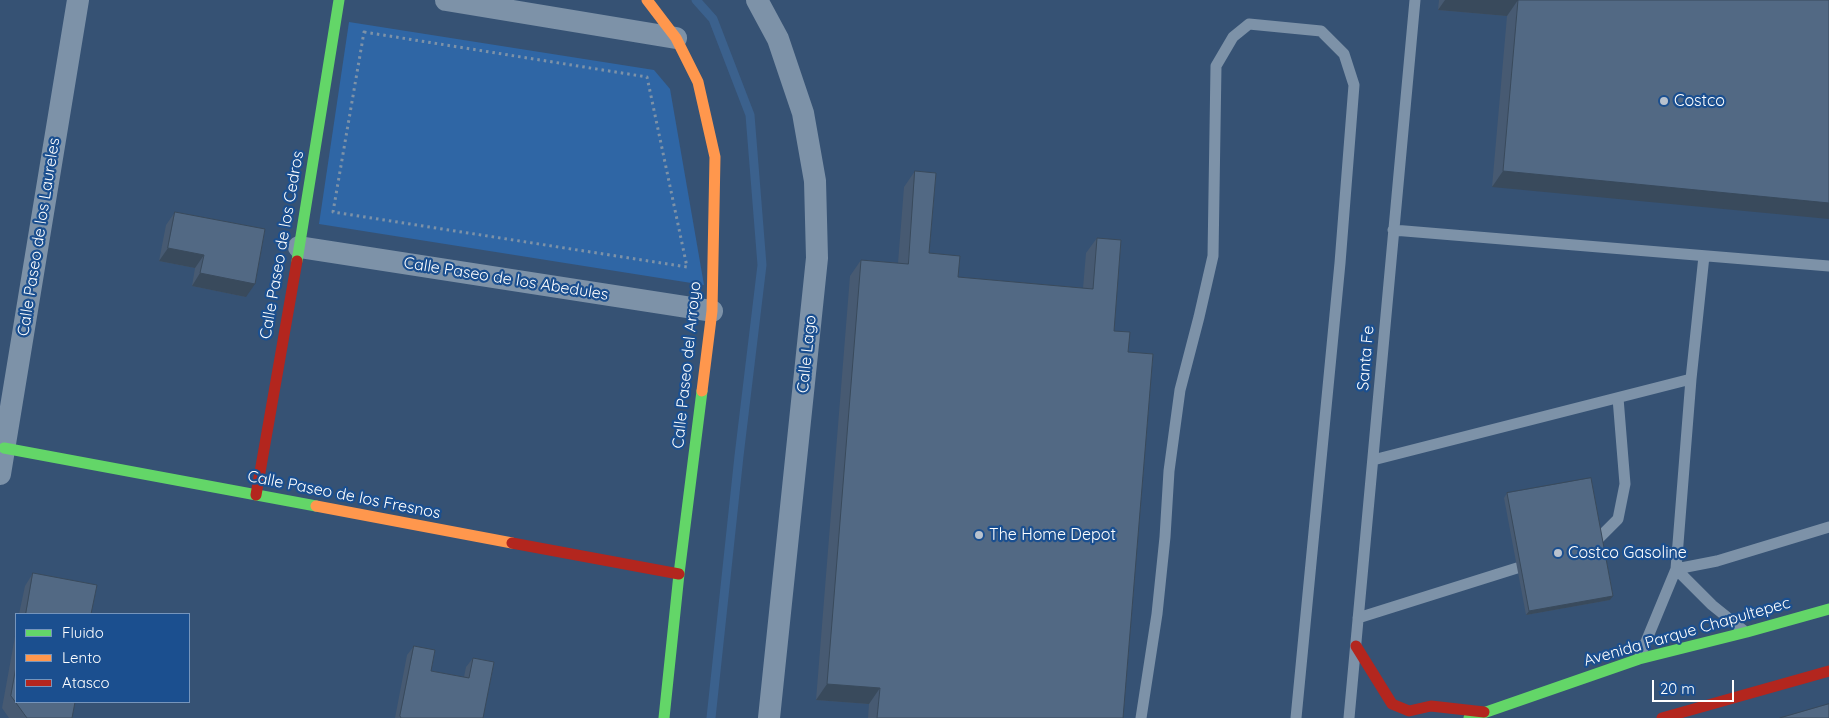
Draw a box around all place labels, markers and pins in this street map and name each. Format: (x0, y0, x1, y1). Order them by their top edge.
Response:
place label: Costco (1674, 91, 1725, 111)
marker: Costco (1658, 95, 1670, 107)
place label: The Home Depot (989, 525, 1116, 545)
marker: The Home Depot (973, 529, 985, 541)
place label: Costco Gasoline (1568, 543, 1687, 563)
marker: Costco Gasoline (1552, 547, 1564, 559)

